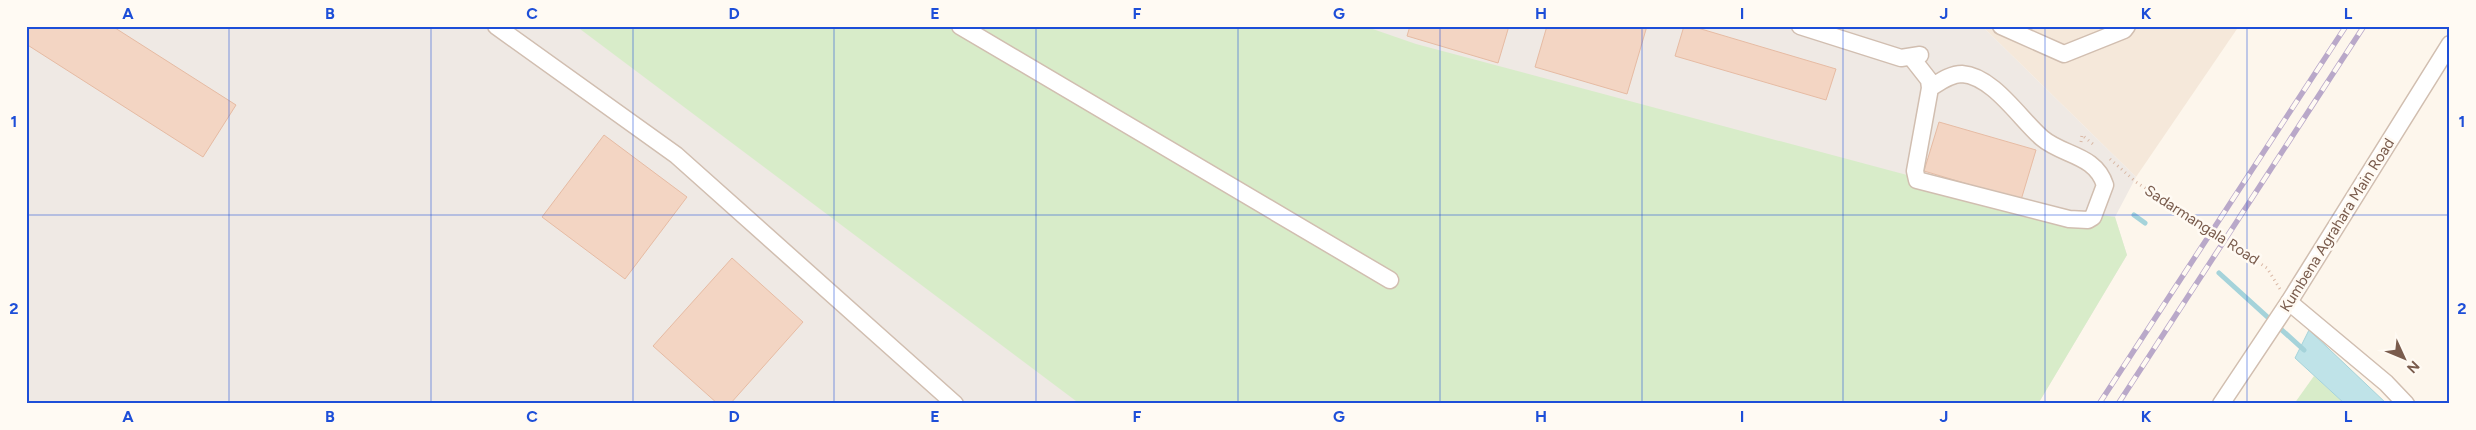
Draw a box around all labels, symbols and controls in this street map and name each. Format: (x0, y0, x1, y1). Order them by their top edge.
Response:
text: A (122, 4, 134, 23)
text: B (325, 4, 335, 23)
text: C (526, 4, 538, 23)
text: D (728, 4, 740, 23)
text: E (930, 4, 940, 23)
text: F (1133, 4, 1142, 23)
text: G (1333, 4, 1345, 23)
text: H (1535, 4, 1547, 23)
text: I (1740, 4, 1744, 23)
text: J (1940, 4, 1948, 23)
text: K (2141, 4, 2152, 23)
text: L (2344, 4, 2353, 23)
text: 1 (11, 112, 17, 131)
text: 1 (2459, 112, 2465, 131)
street label: Kumbena Agrahara Main Road (2276, 135, 2398, 315)
street label: Sadarmangala Road (2141, 181, 2263, 269)
text: 2 (9, 299, 19, 318)
text: 2 (2457, 299, 2467, 318)
north arrow (2378, 332, 2428, 382)
text: N (2403, 357, 2423, 376)
text: A (122, 407, 134, 426)
text: B (325, 407, 335, 426)
text: C (526, 407, 538, 426)
text: D (728, 407, 740, 426)
text: E (930, 407, 940, 426)
text: F (1133, 407, 1142, 426)
text: G (1333, 407, 1345, 426)
text: H (1535, 407, 1547, 426)
text: I (1740, 407, 1744, 426)
text: J (1940, 407, 1948, 426)
text: K (2141, 407, 2152, 426)
text: L (2344, 407, 2353, 426)

